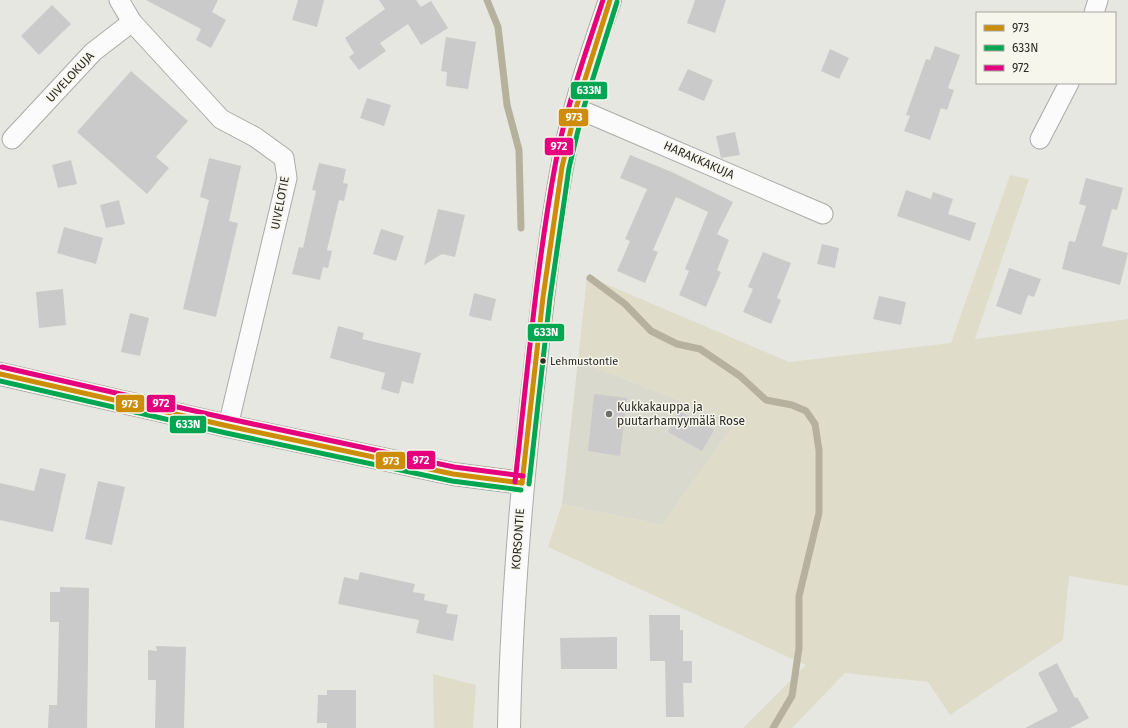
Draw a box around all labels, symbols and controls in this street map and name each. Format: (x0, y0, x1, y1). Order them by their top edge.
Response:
legend (976, 12, 1116, 84)
text: 973 (1012, 21, 1029, 35)
text: 633N (1012, 41, 1038, 55)
street label: UIVELOKUJA (43, 49, 97, 105)
text: 972 (1012, 61, 1029, 75)
line badge: 633N (570, 81, 608, 100)
text: 633N (577, 84, 601, 97)
line badge: 973 (558, 108, 589, 127)
text: 973 (566, 111, 583, 124)
line badge: 972 (544, 137, 574, 156)
street label: HARAKKAKUJA (662, 138, 736, 182)
text: 972 (551, 140, 568, 153)
street label: UIVELOTIE (268, 175, 292, 231)
line badge: 633N (527, 323, 565, 342)
text: 633N (534, 326, 558, 339)
place label: Lehmustontie (550, 355, 618, 368)
marker: Lehmustontie (538, 356, 548, 366)
line badge: 973 (115, 394, 145, 413)
line badge: 972 (146, 394, 176, 413)
text: 972 (153, 397, 170, 410)
text: 973 (122, 398, 139, 411)
place label: Kukkakauppa ja puutarhamyymälä Rose (617, 400, 745, 428)
marker: Kukkakauppa ja puutarhamyymälä Rose (604, 409, 614, 419)
line badge: 633N (169, 415, 207, 434)
text: 633N (176, 418, 200, 431)
line badge: 972 (406, 450, 436, 470)
line badge: 973 (375, 451, 406, 470)
text: 972 (413, 454, 430, 467)
text: 973 (383, 455, 400, 468)
street label: KORSONTIE (509, 508, 527, 570)

